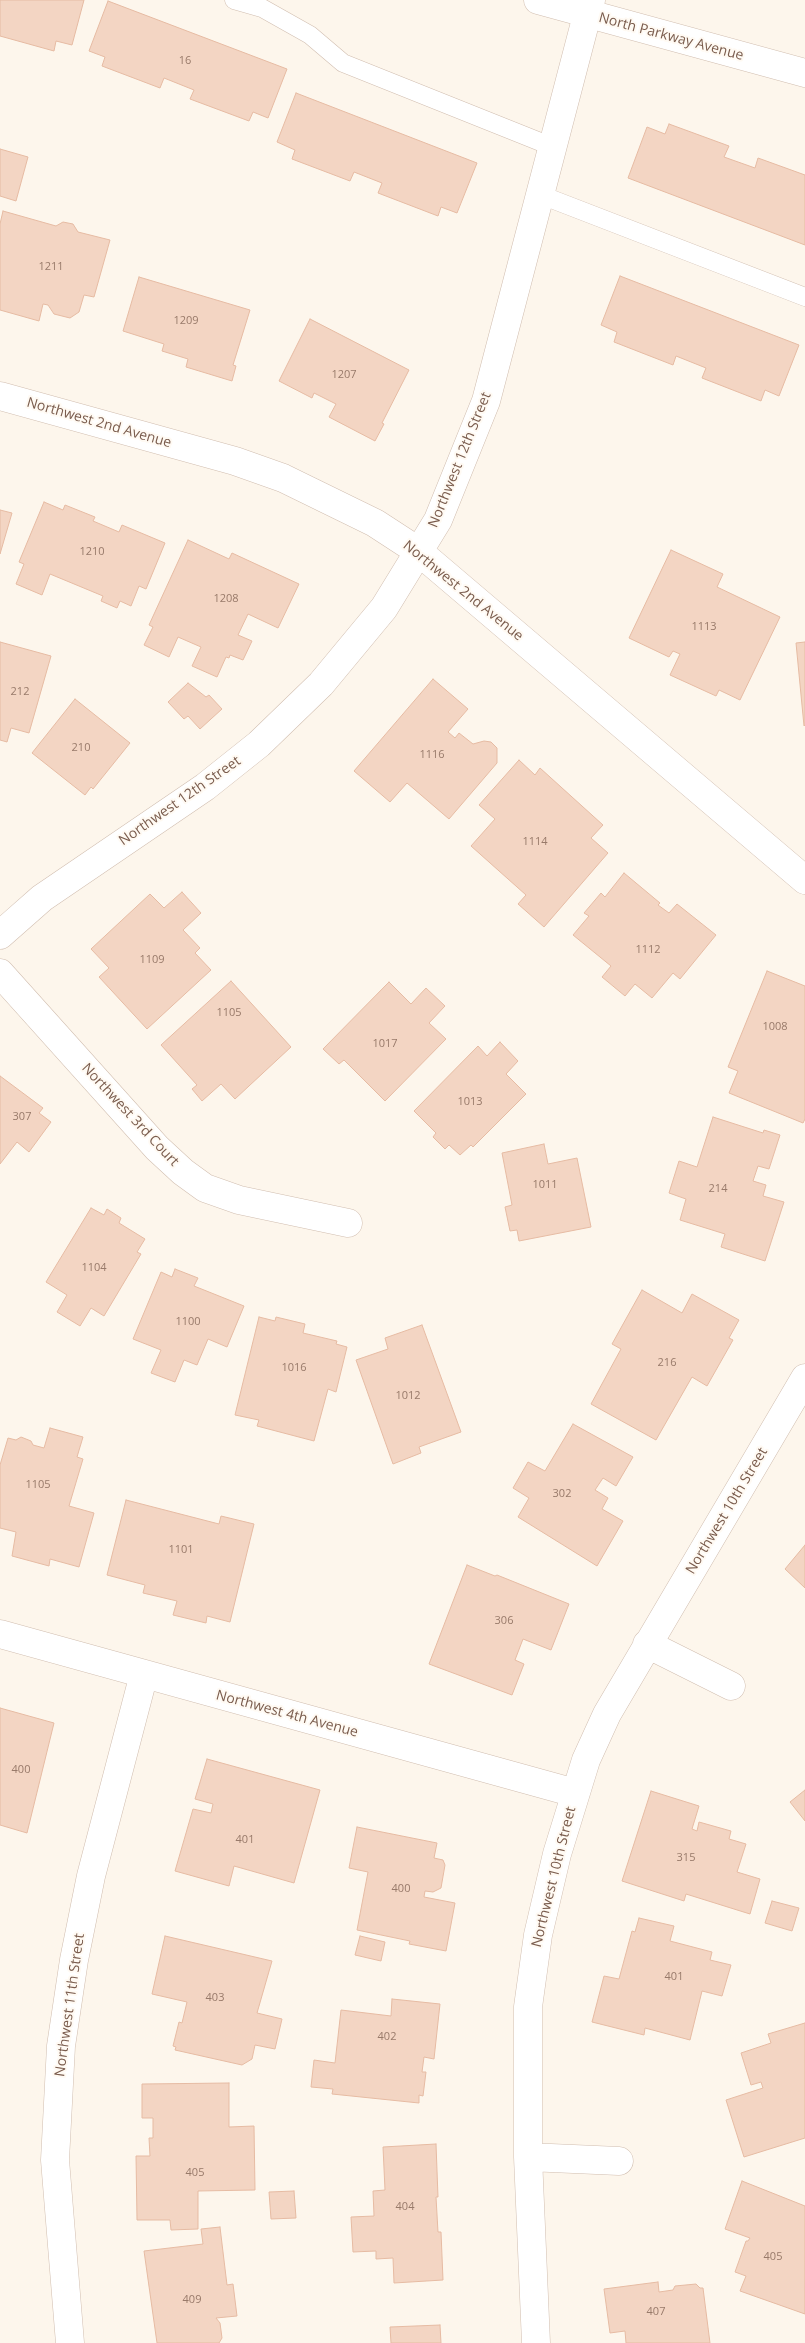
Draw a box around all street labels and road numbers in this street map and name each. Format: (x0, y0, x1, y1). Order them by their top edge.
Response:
street label: North Parkway Avenue (597, 10, 745, 64)
street label: Northwest 12th Street (425, 390, 495, 530)
street label: Northwest 2nd Avenue (25, 394, 173, 452)
street label: Northwest 2nd Avenue (400, 537, 526, 645)
street label: Northwest 12th Street (116, 753, 244, 849)
street label: Northwest 3rd Court (78, 1060, 182, 1170)
street label: Northwest 10th Street (683, 1445, 771, 1577)
street label: Northwest 4th Avenue (214, 1687, 360, 1741)
street label: Northwest 10th Street (528, 1805, 580, 1949)
street label: Northwest 11th Street (52, 1932, 88, 2078)

